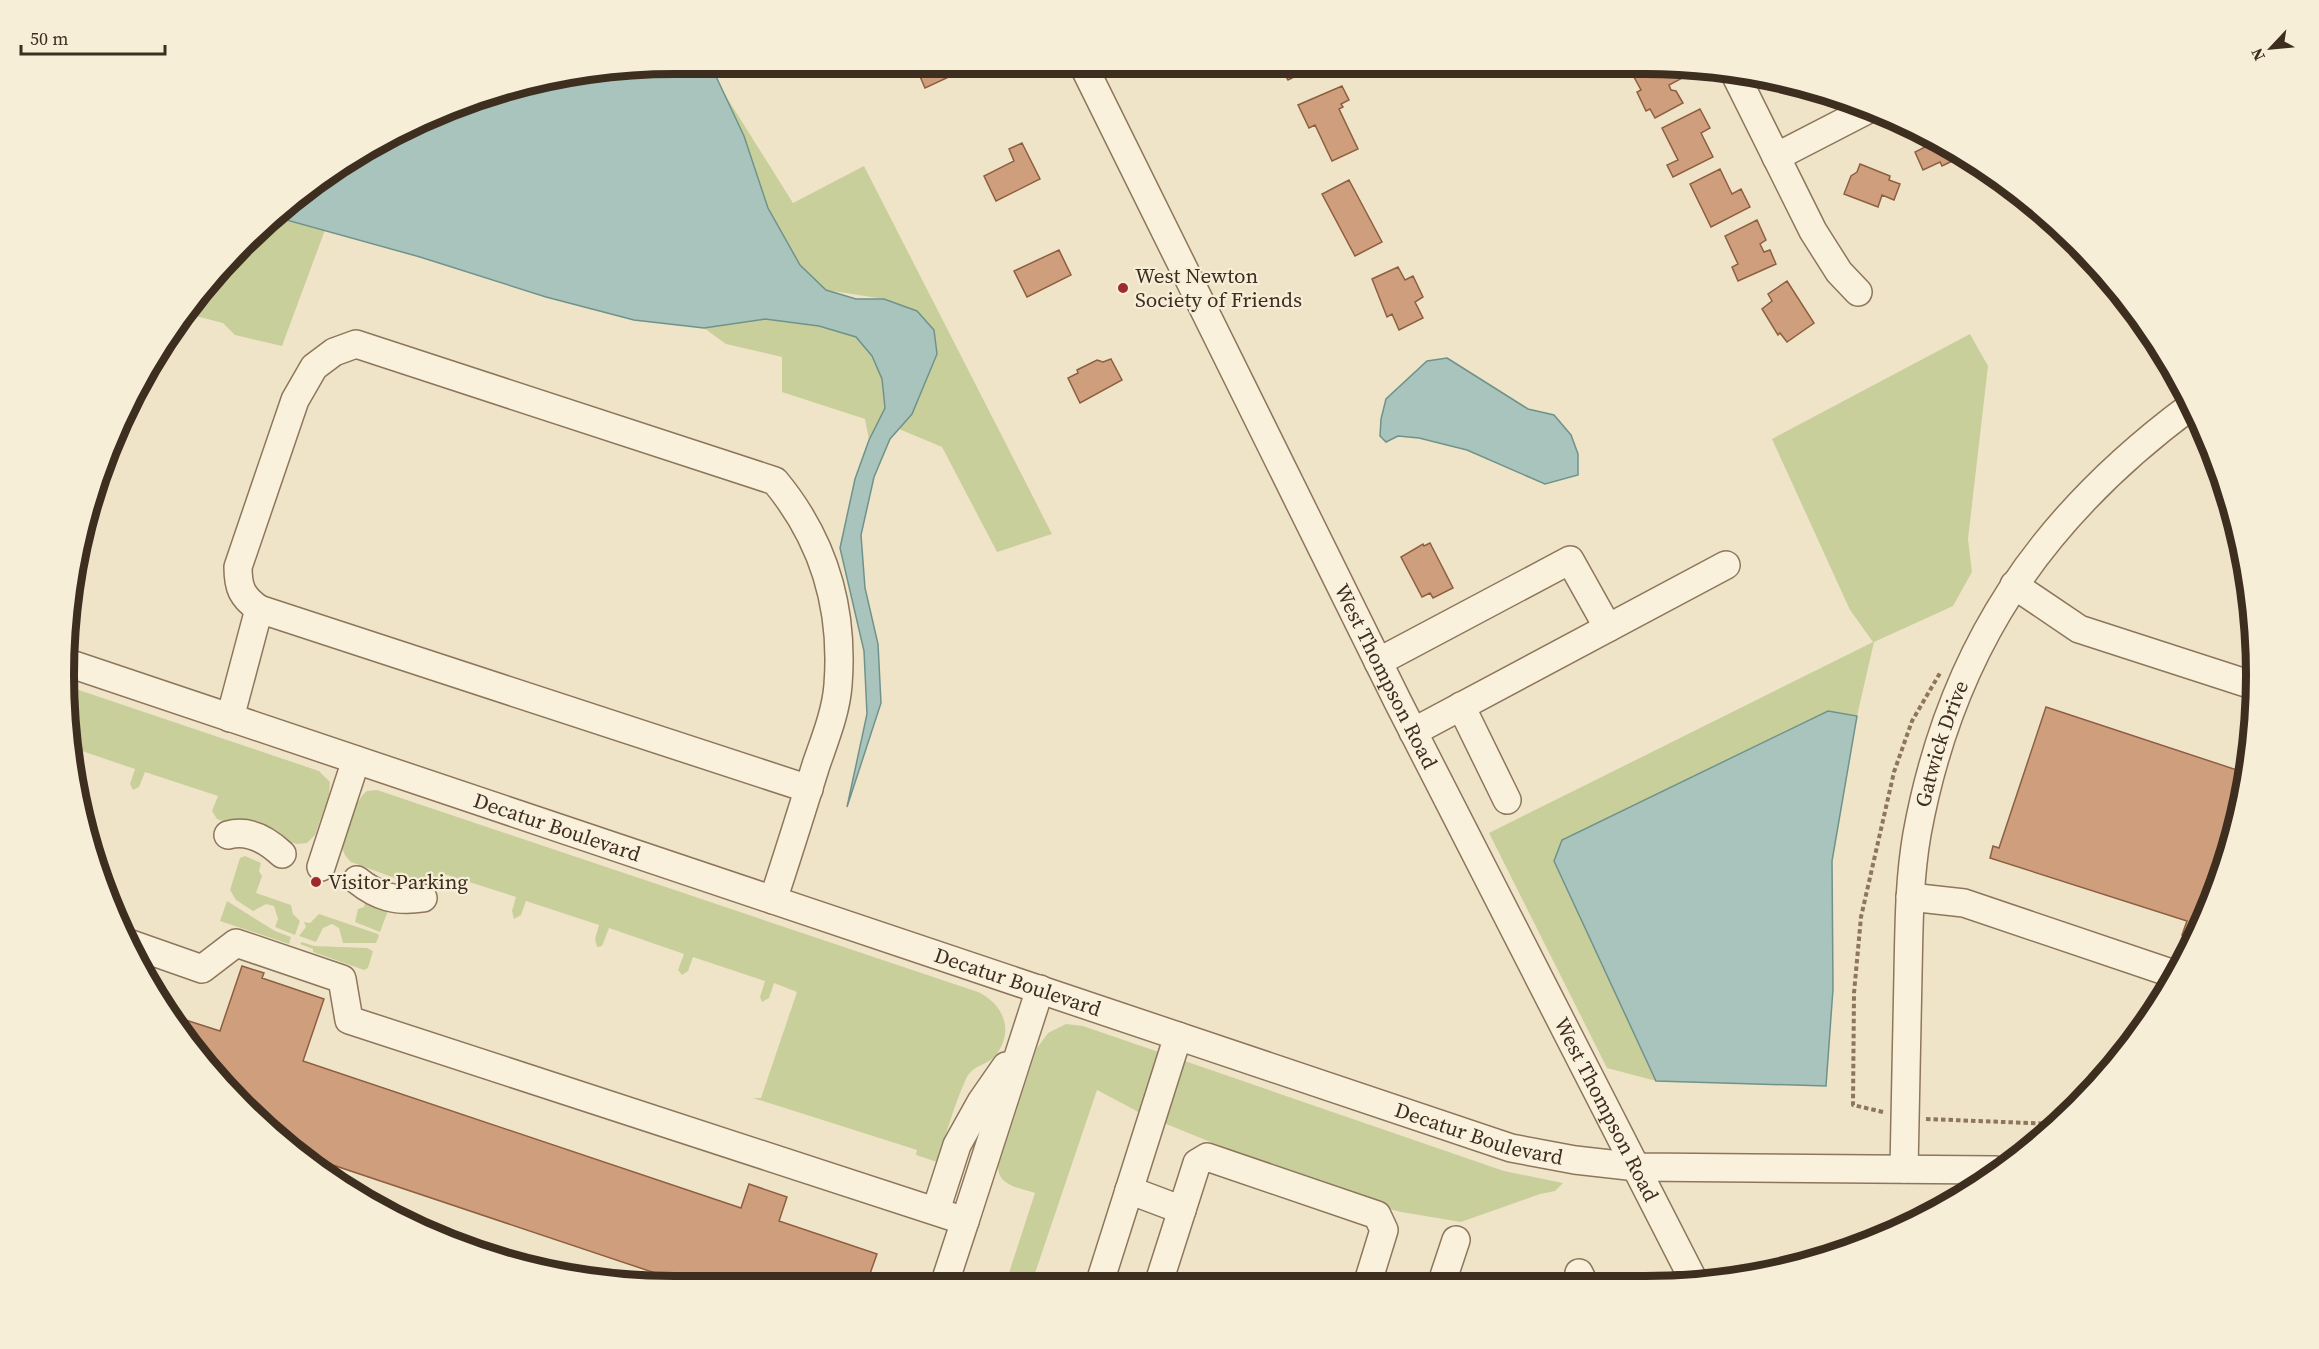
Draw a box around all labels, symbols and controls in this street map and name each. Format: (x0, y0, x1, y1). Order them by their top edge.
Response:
scale bar (21, 18, 165, 56)
north arrow (2241, 18, 2301, 78)
text: 50 m (30, 26, 68, 51)
text: N (2245, 44, 2270, 65)
place label: West Newton Society of Friends (1135, 261, 1302, 314)
marker: West Newton Society of Friends (1116, 281, 1130, 295)
street label: West Thompson Road (1328, 579, 1445, 774)
street label: Gatwick Drive (1908, 676, 1975, 810)
street label: Decatur Boulevard (470, 785, 645, 868)
place label: Visitor Parking (328, 867, 468, 896)
marker: Visitor Parking (309, 875, 323, 889)
street label: Decatur Boulevard (930, 940, 1105, 1023)
street label: West Thompson Road (1548, 1012, 1666, 1206)
street label: Decatur Boulevard (1391, 1095, 1566, 1171)

